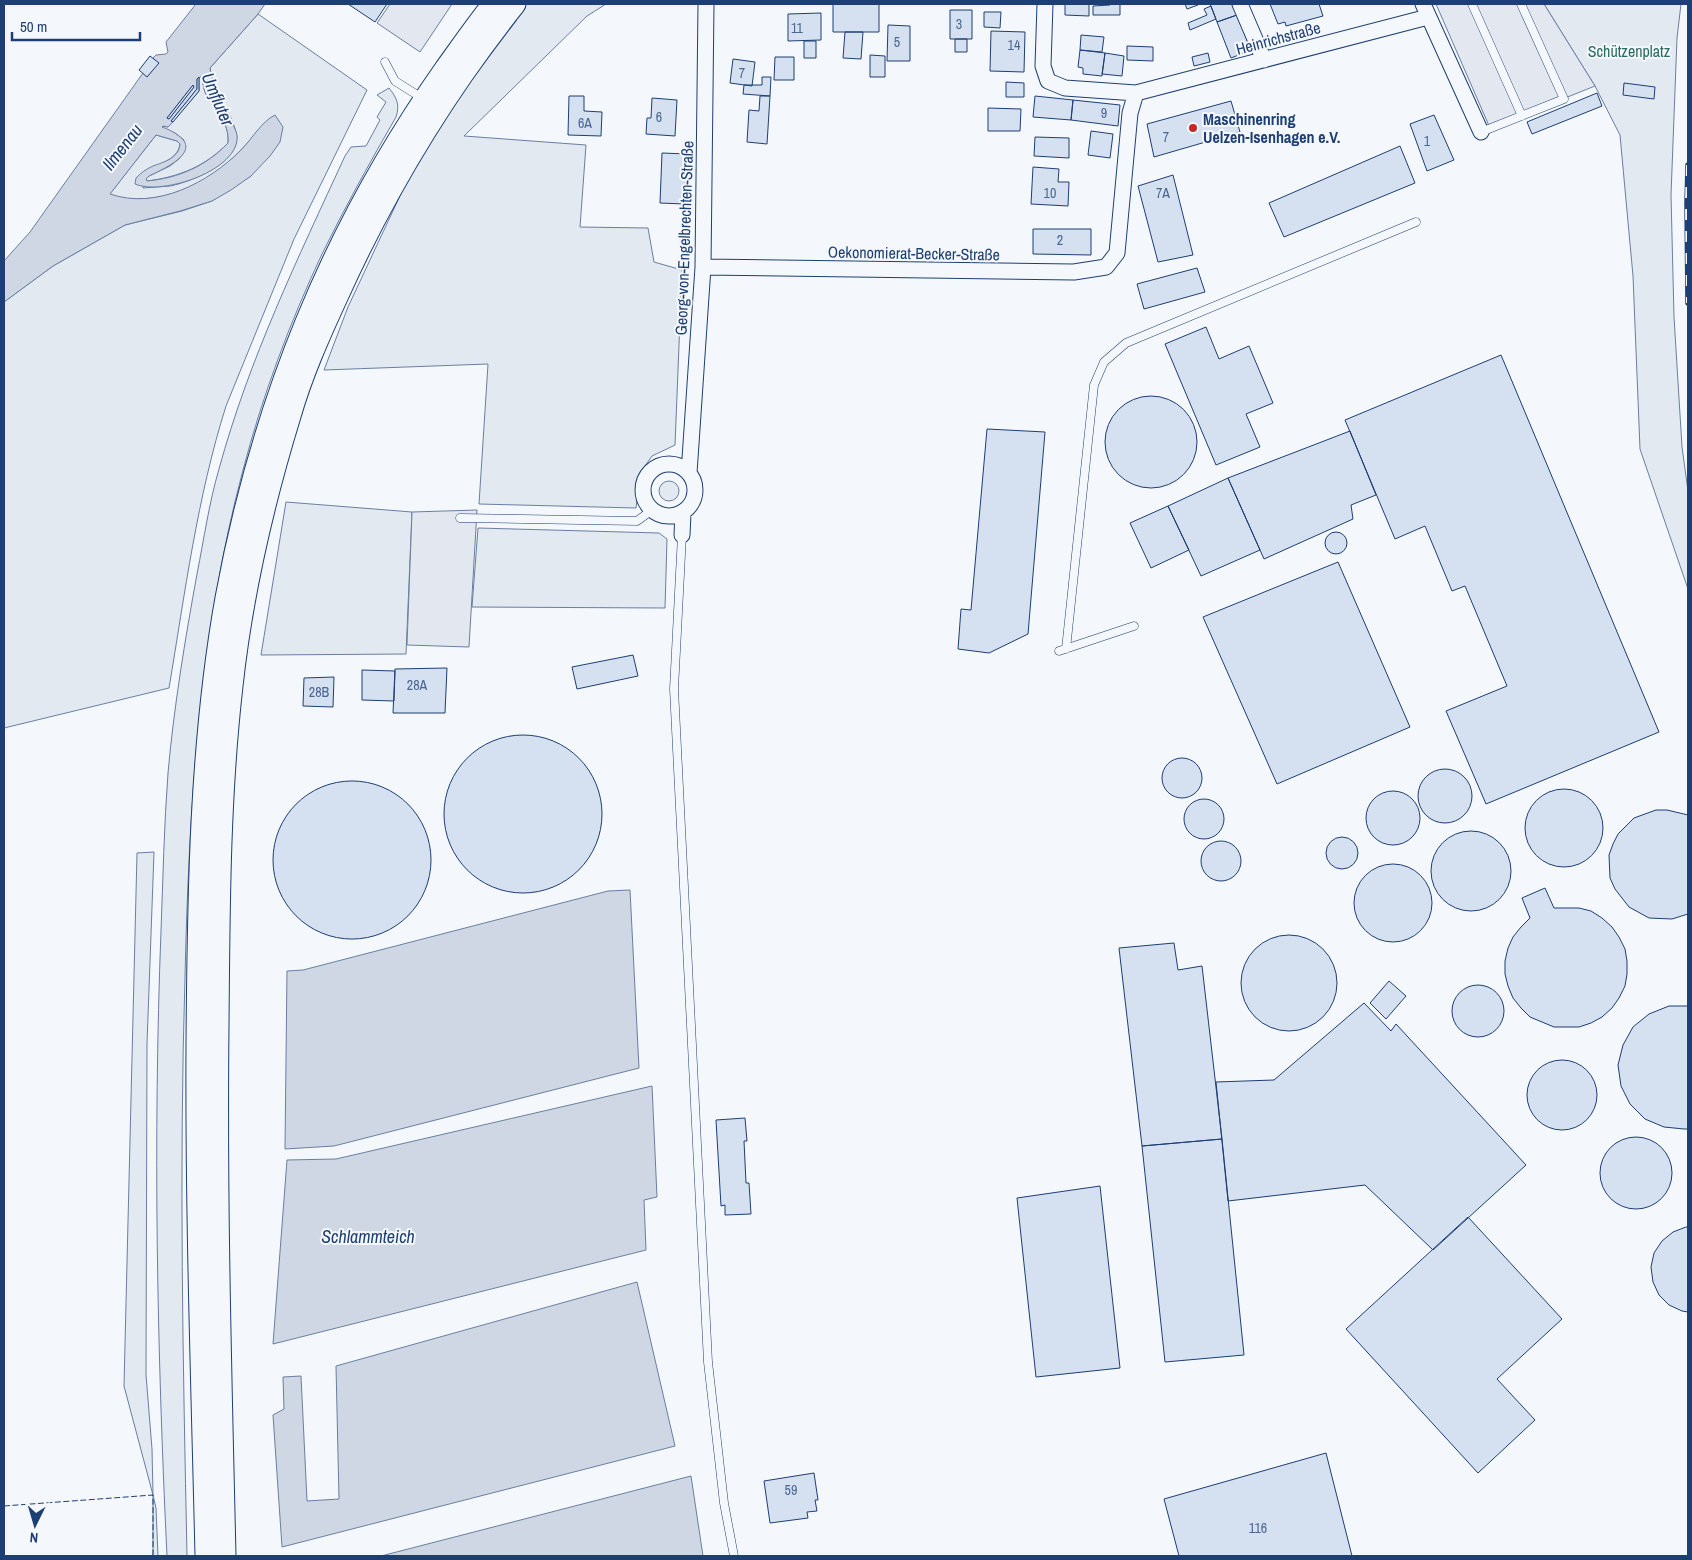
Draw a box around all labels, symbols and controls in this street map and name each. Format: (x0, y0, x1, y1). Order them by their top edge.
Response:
scale bar (12, 10, 140, 42)
house number: 3 (956, 15, 962, 33)
text: 50 m (20, 16, 47, 37)
street label: Heinrichstraße (1233, 16, 1323, 60)
house number: 11 (791, 19, 804, 37)
house number: 5 (894, 33, 900, 51)
house number: 14 (1008, 36, 1021, 54)
park label: Schützenplatz (1588, 40, 1671, 62)
house number: 7 (739, 64, 745, 82)
water label: Umfluter (196, 68, 241, 131)
house number: 9 (1101, 104, 1107, 122)
house number: 6 (656, 108, 662, 126)
place label: Maschinenring Uelzen-Isenhagen e.V. (1203, 108, 1340, 148)
house number: 6A (578, 114, 592, 132)
water label: Ilmenau (96, 119, 148, 175)
marker: Maschinenring Uelzen-Isenhagen e.V. (1187, 122, 1199, 134)
house number: 7 (1163, 128, 1169, 146)
house number: 1 (1424, 132, 1431, 150)
street label: Georg-von-Engelbrechten-Straße (670, 140, 698, 336)
house number: 10 (1044, 184, 1056, 202)
house number: 7A (1156, 184, 1170, 202)
house number: 2 (1057, 231, 1063, 249)
street label: Oekonomierat-Becker-Straße (828, 240, 1000, 266)
house number: 28A (407, 676, 428, 694)
house number: 28B (309, 683, 330, 701)
water label: Schlammteich (321, 1224, 415, 1249)
house number: 59 (785, 1481, 797, 1499)
north arrow (10, 1500, 60, 1550)
house number: 116 (1249, 1519, 1267, 1537)
text: N (29, 1529, 39, 1547)

